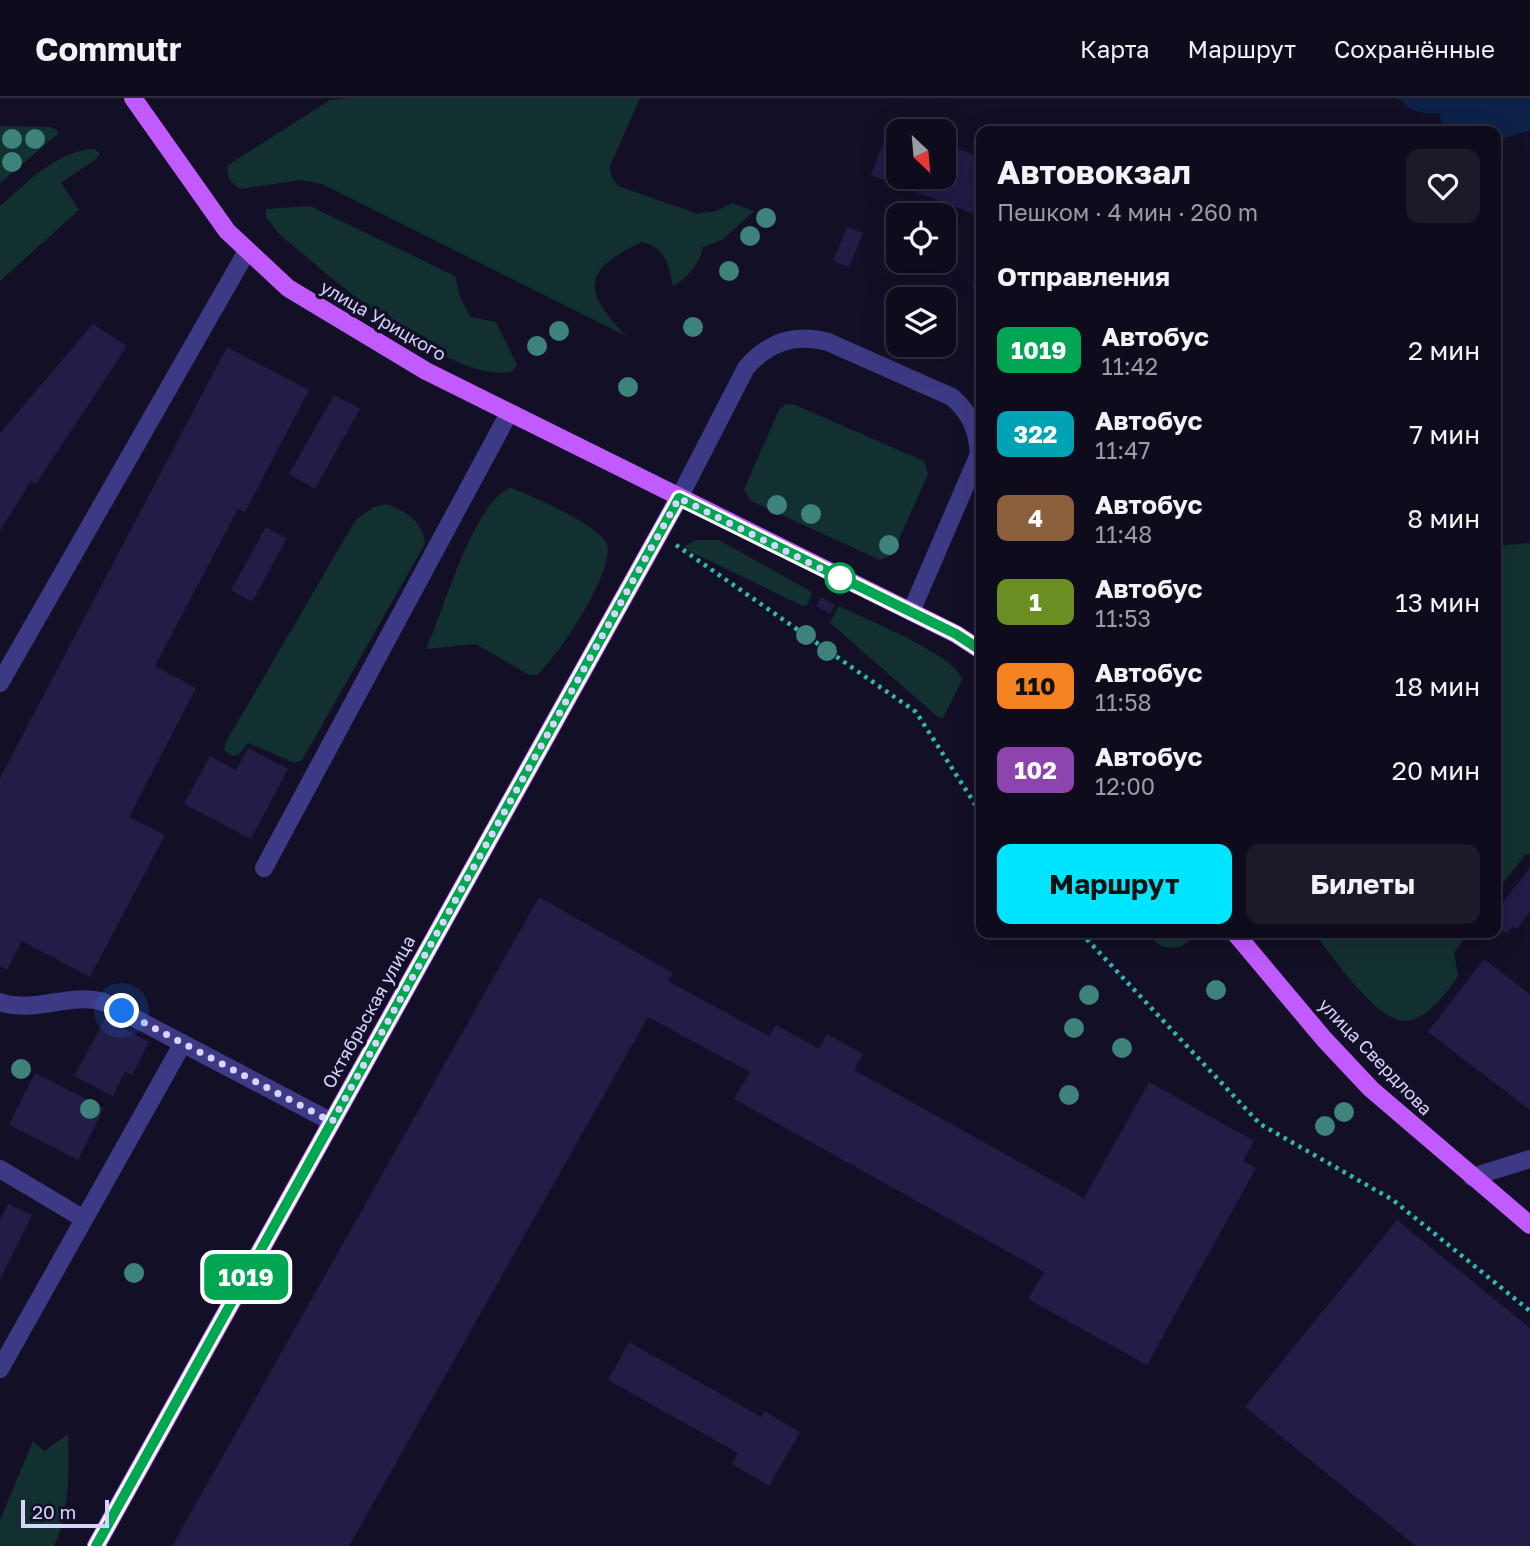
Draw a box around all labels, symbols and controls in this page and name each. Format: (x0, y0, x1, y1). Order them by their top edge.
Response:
text: Commutr (35, 29, 182, 68)
text: Карта (1080, 34, 1150, 63)
text: Маршрут (1188, 34, 1296, 63)
text: Сохранённые (1334, 34, 1495, 63)
north arrow (886, 119, 956, 189)
map controls (886, 119, 956, 357)
button: heart (1406, 149, 1480, 223)
text: Автовокзал (997, 152, 1191, 191)
text: Пешком · 4 мин · 260 m (997, 198, 1258, 226)
button: locate (886, 203, 956, 273)
text: Отправления (997, 261, 1170, 292)
street label: улица Урицкого (317, 275, 450, 365)
button: layers (886, 287, 956, 357)
text: Автобус (1102, 321, 1209, 352)
text: 1019 (1011, 335, 1067, 364)
text: 2 мин (1408, 335, 1480, 366)
text: 11:42 (1102, 352, 1158, 380)
text: Автобус (1095, 405, 1202, 436)
text: 322 (1014, 419, 1057, 448)
text: 7 мин (1409, 419, 1480, 450)
text: 11:47 (1095, 436, 1150, 464)
text: Автобус (1095, 489, 1202, 520)
text: 4 (1028, 503, 1043, 532)
text: 8 мин (1407, 503, 1480, 534)
text: 11:48 (1095, 520, 1152, 548)
unlabelled marker (825, 563, 855, 593)
text: Автобус (1095, 573, 1202, 604)
text: 1 (1029, 587, 1042, 616)
text: 13 мин (1395, 587, 1480, 618)
text: 11:53 (1095, 604, 1151, 632)
text: Автобус (1095, 657, 1202, 688)
text: 110 (1015, 671, 1056, 700)
text: 18 мин (1395, 671, 1480, 702)
text: 11:58 (1095, 688, 1152, 716)
text: Автобус (1095, 741, 1202, 772)
text: 102 (1014, 755, 1057, 784)
text: 20 мин (1392, 755, 1480, 786)
text: 12:00 (1095, 772, 1155, 800)
button: Маршрут (997, 844, 1232, 924)
button: Билеты (1246, 844, 1480, 924)
street label: Октябрьская улица (317, 931, 419, 1092)
your location (104, 993, 139, 1028)
street label: улица Свердлова (1314, 993, 1437, 1119)
line badge: 1019 (197, 1254, 295, 1300)
text: 1019 (218, 1262, 274, 1291)
scale bar (21, 1497, 108, 1529)
text: 20 m (32, 1500, 76, 1523)

